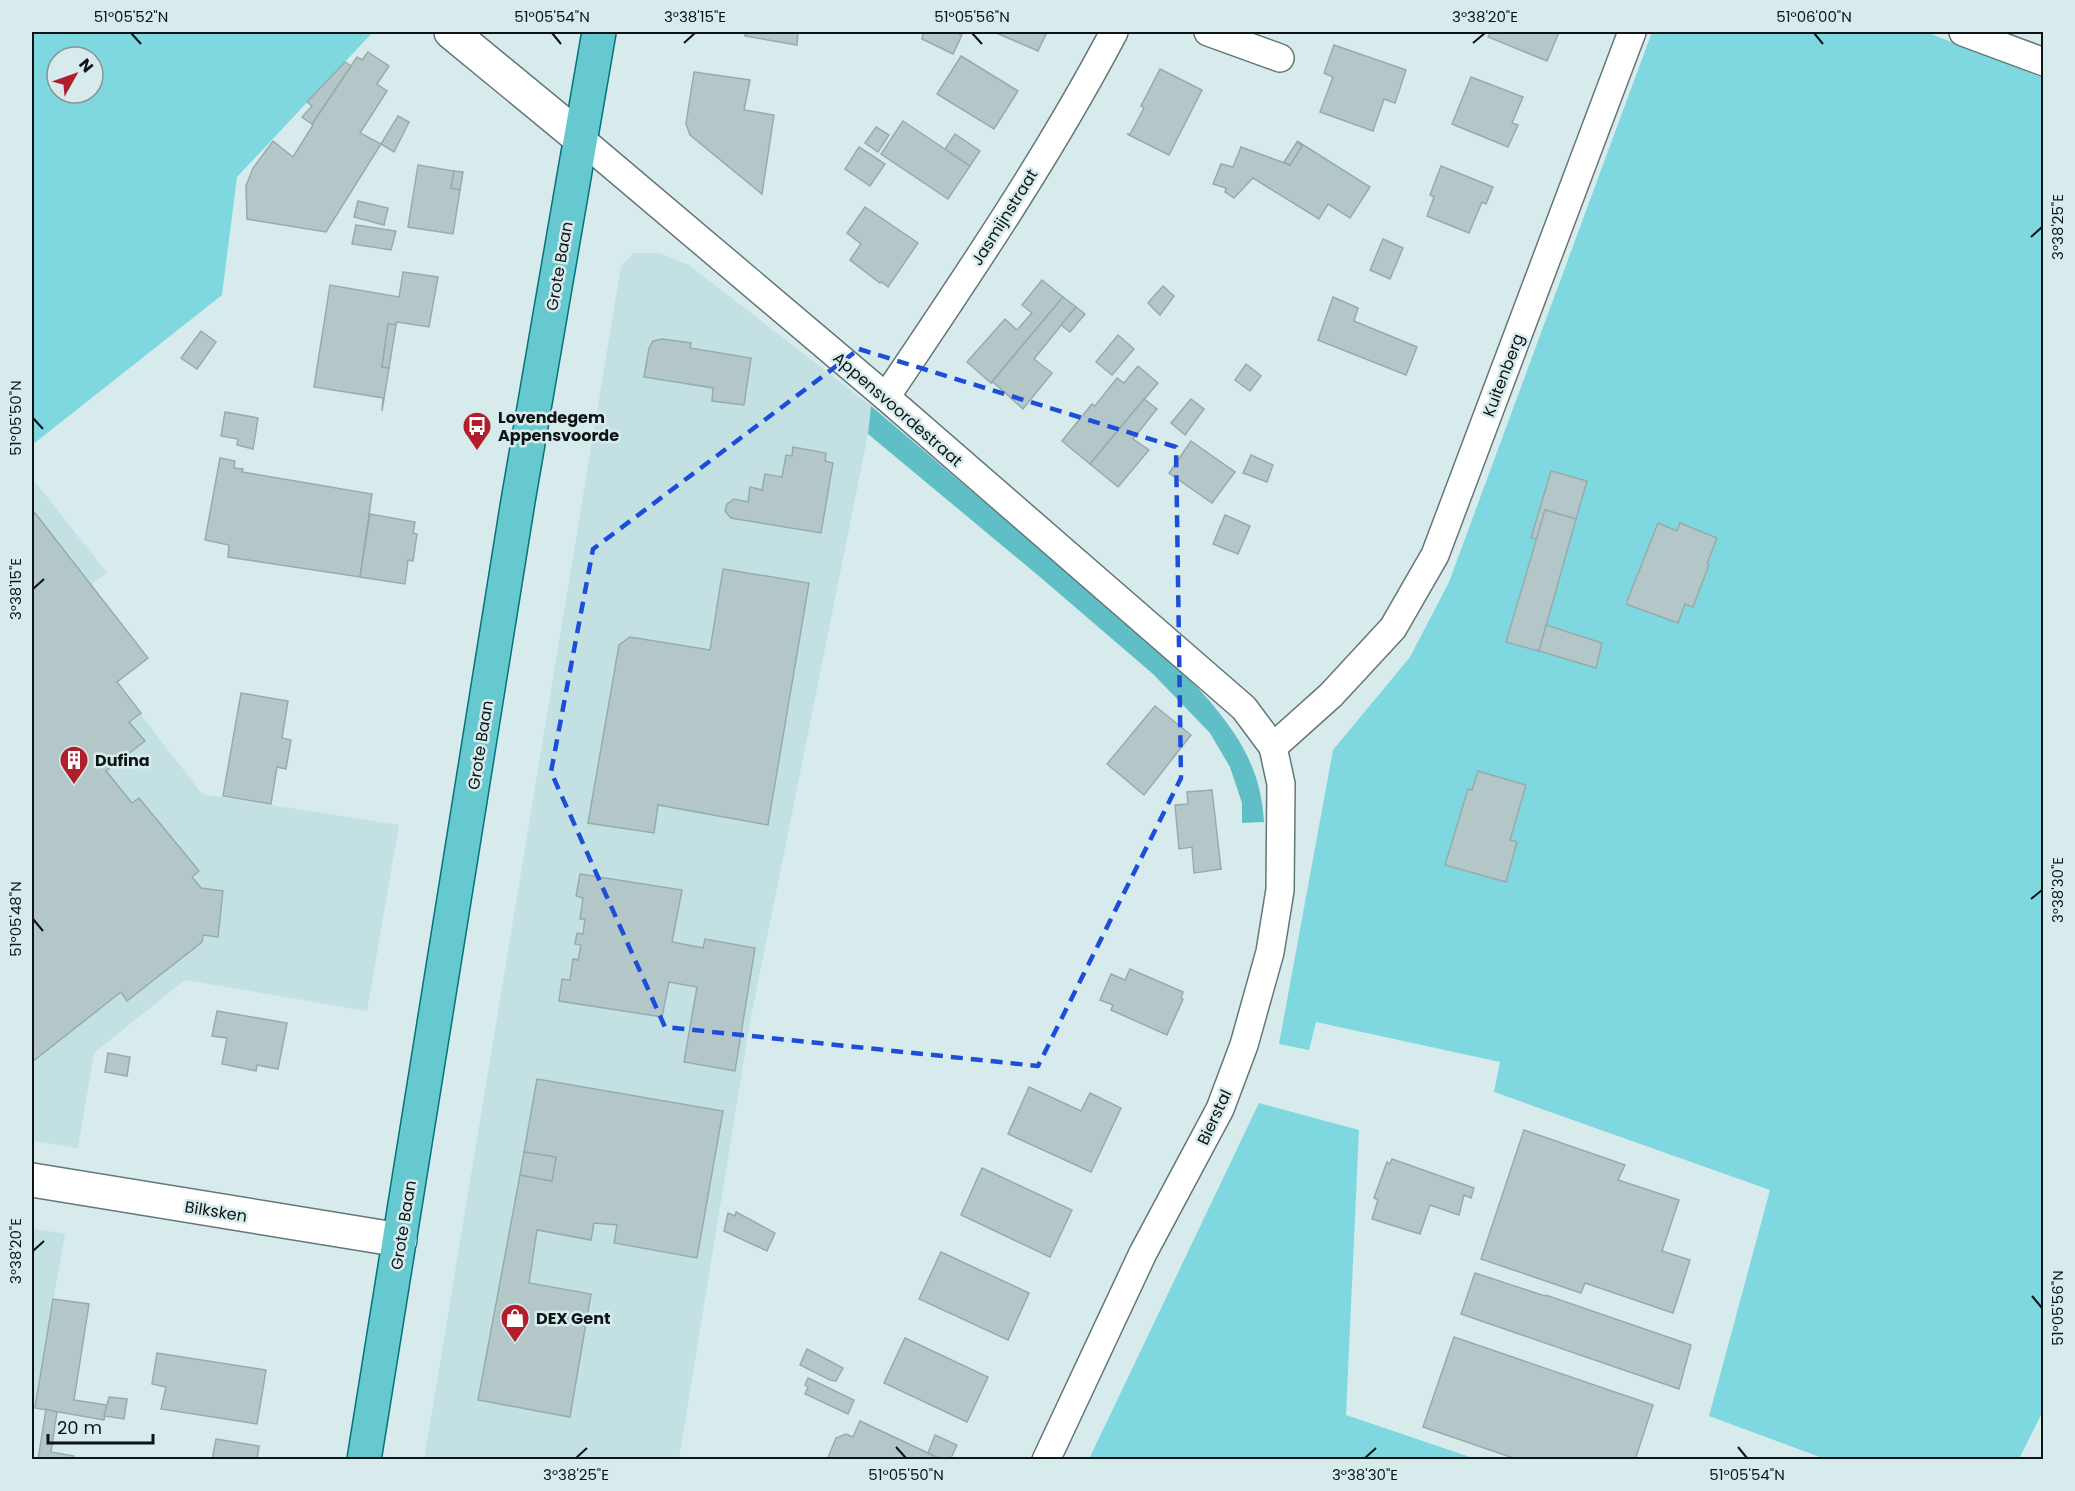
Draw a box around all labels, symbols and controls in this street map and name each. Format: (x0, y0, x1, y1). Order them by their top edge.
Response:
text: 51°05'52"N (94, 6, 168, 27)
text: 51°05'54"N (514, 6, 590, 27)
text: 3°38'15"E (664, 6, 726, 27)
text: 51°05'56"N (934, 6, 1010, 27)
text: 3°38'20"E (1452, 6, 1518, 27)
text: 51°06'00"N (1776, 6, 1852, 27)
north arrow (45, 45, 105, 105)
text: N (73, 54, 99, 78)
street label: Jasmijnstraat (966, 164, 1043, 270)
text: 3°38'25"E (2047, 194, 2068, 260)
street label: Grote Baan (540, 220, 579, 313)
street label: Kuitenberg (1477, 330, 1530, 420)
street label: Appensvoordestraat (828, 347, 967, 472)
text: 51°05'50"N (5, 380, 26, 456)
place label: Lovendegem Appensvoorde (498, 406, 619, 447)
bus stop icon: Lovendegem Appensvoorde (461, 410, 493, 452)
text: 3°38'15"E (5, 558, 26, 620)
street label: Grote Baan (462, 699, 499, 792)
building icon: Dufina (58, 744, 90, 786)
place label: Dufina (95, 749, 150, 772)
text: 3°38'30"E (2047, 857, 2068, 923)
text: 51°05'48"N (5, 881, 26, 957)
street label: Bierstal (1192, 1086, 1237, 1149)
street label: Grote Baan (385, 1179, 422, 1272)
street label: Bilksken (183, 1195, 249, 1228)
text: 3°38'20"E (5, 1218, 26, 1284)
text: 51°05'56"N (2047, 1270, 2068, 1346)
shop icon: DEX Gent (499, 1302, 531, 1344)
place label: DEX Gent (536, 1307, 610, 1330)
scale bar (48, 1407, 153, 1445)
text: 20 m (57, 1415, 102, 1440)
text: 3°38'25"E (543, 1464, 609, 1485)
text: 51°05'50"N (868, 1464, 944, 1485)
text: 3°38'30"E (1332, 1464, 1398, 1485)
text: 51°05'54"N (1709, 1464, 1785, 1485)

